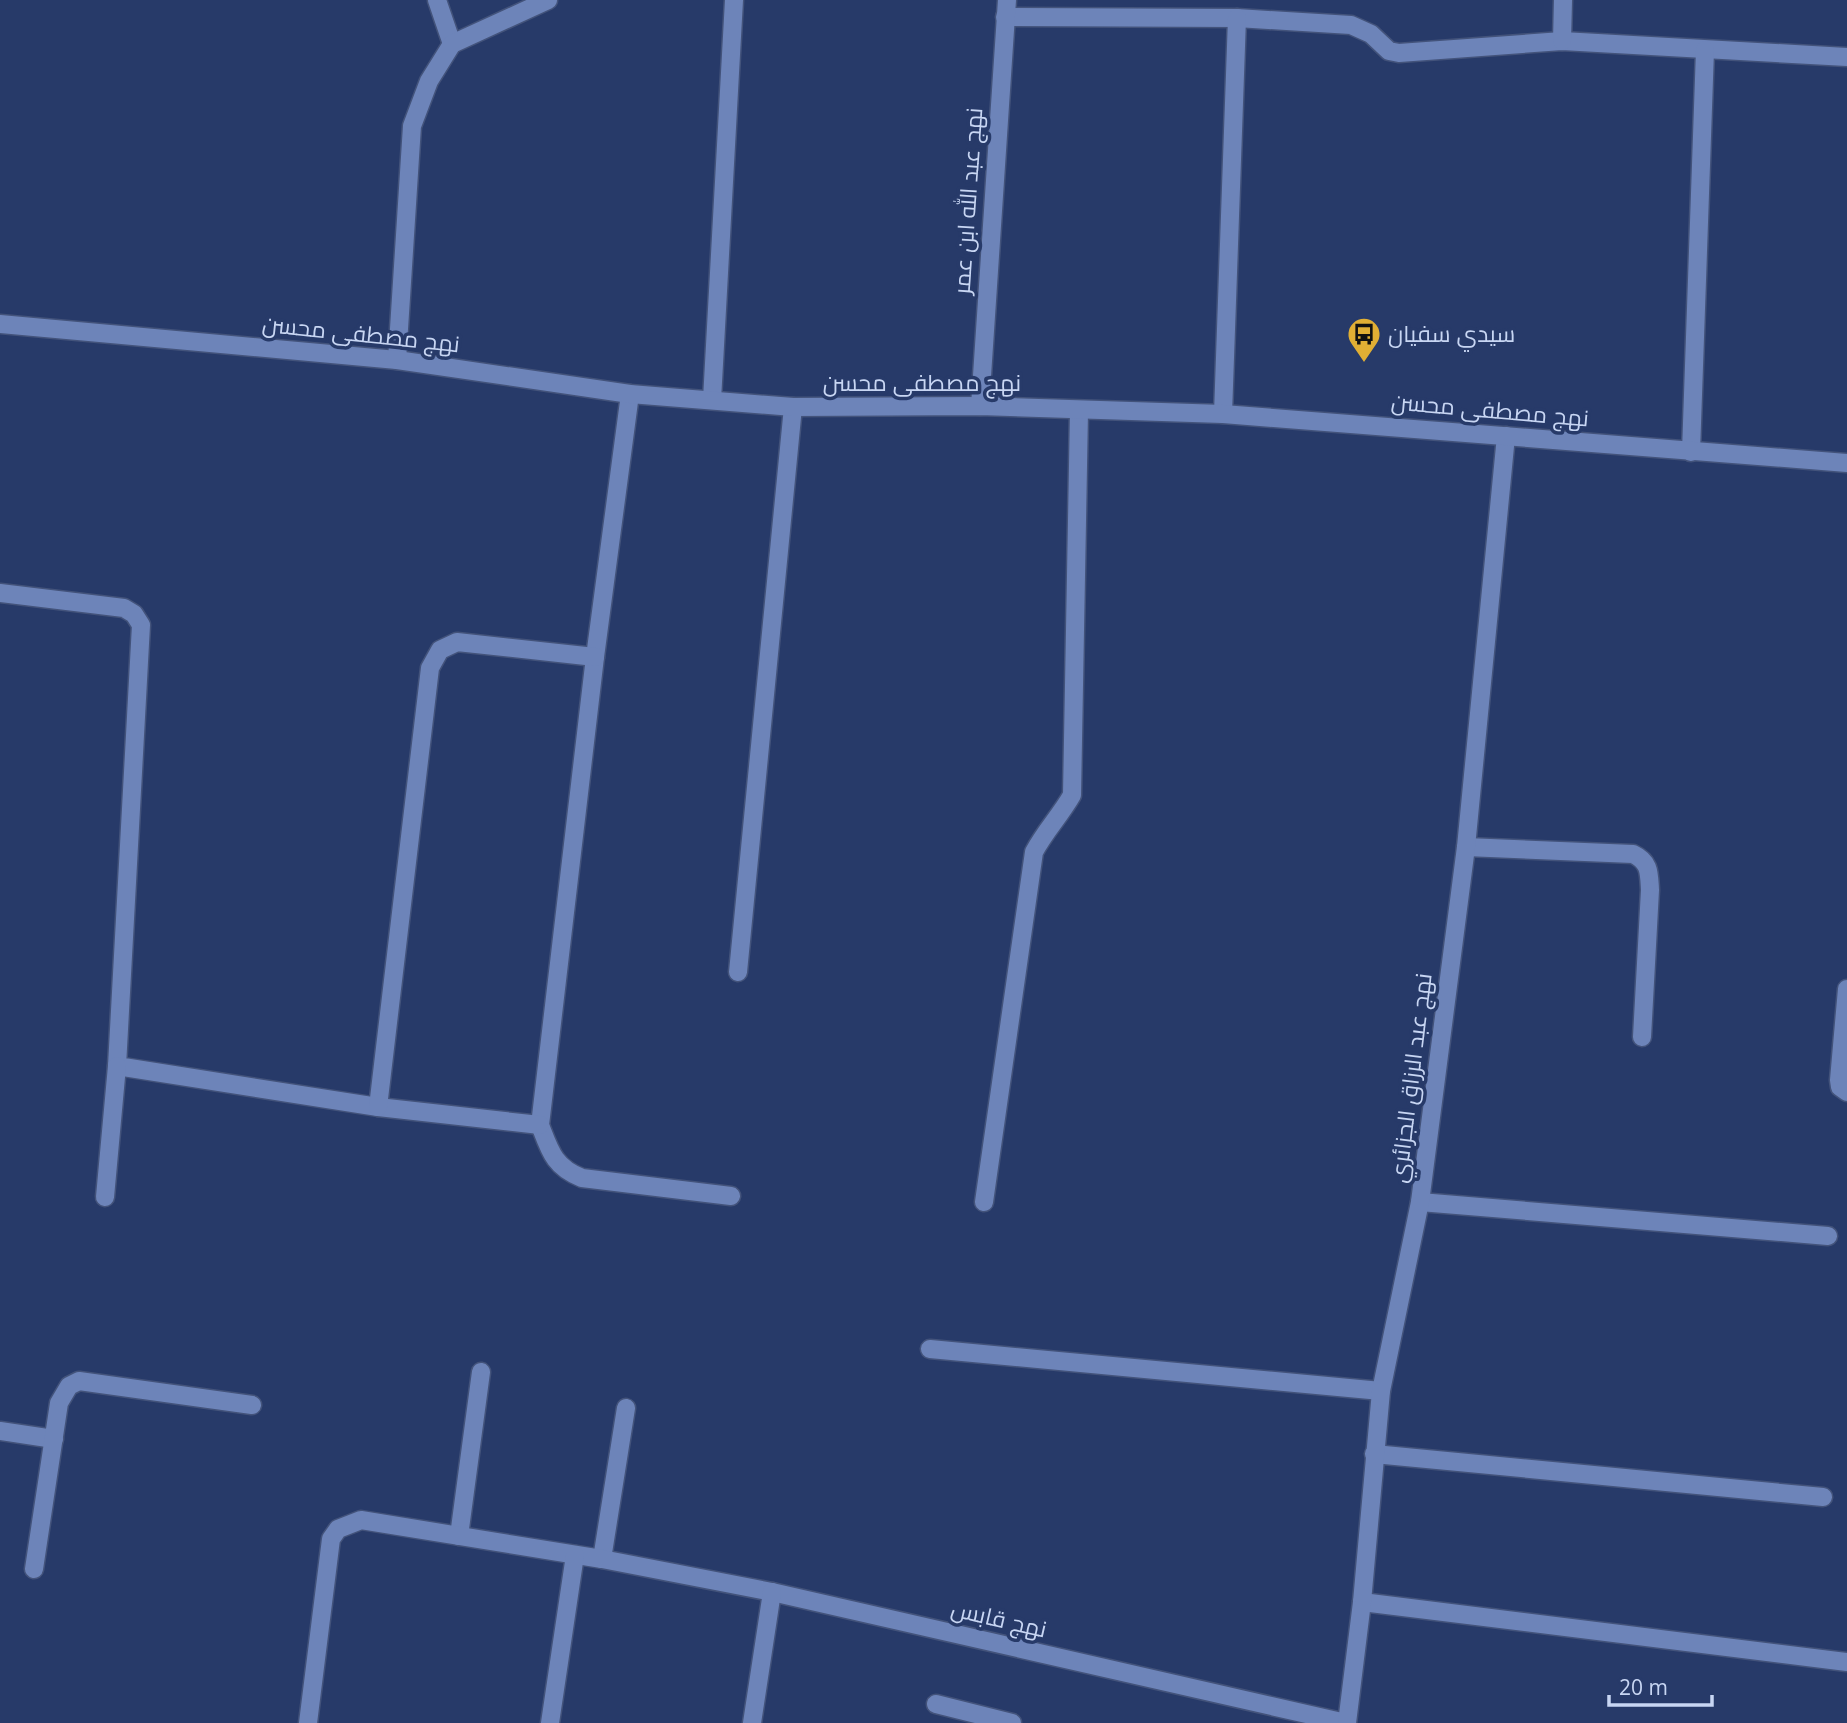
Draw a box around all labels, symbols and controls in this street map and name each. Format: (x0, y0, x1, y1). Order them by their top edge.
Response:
street label: نهج عبد الله ابن عمر (944, 106, 990, 298)
street label: نهج مصطفى محسن (261, 307, 461, 360)
bus stop icon: سيدي سفيان (1345, 315, 1383, 364)
place label: سيدي سفيان (1388, 317, 1515, 352)
street label: نهج مصطفى محسن (823, 366, 1021, 399)
street label: نهج مصطفى محسن (1390, 384, 1590, 435)
street label: نهج عبد الرزاق الجزائري (1381, 971, 1442, 1185)
street label: نهج قابس (948, 1591, 1050, 1646)
scale bar (1609, 1664, 1712, 1708)
text: 20 m (1619, 1673, 1668, 1701)

